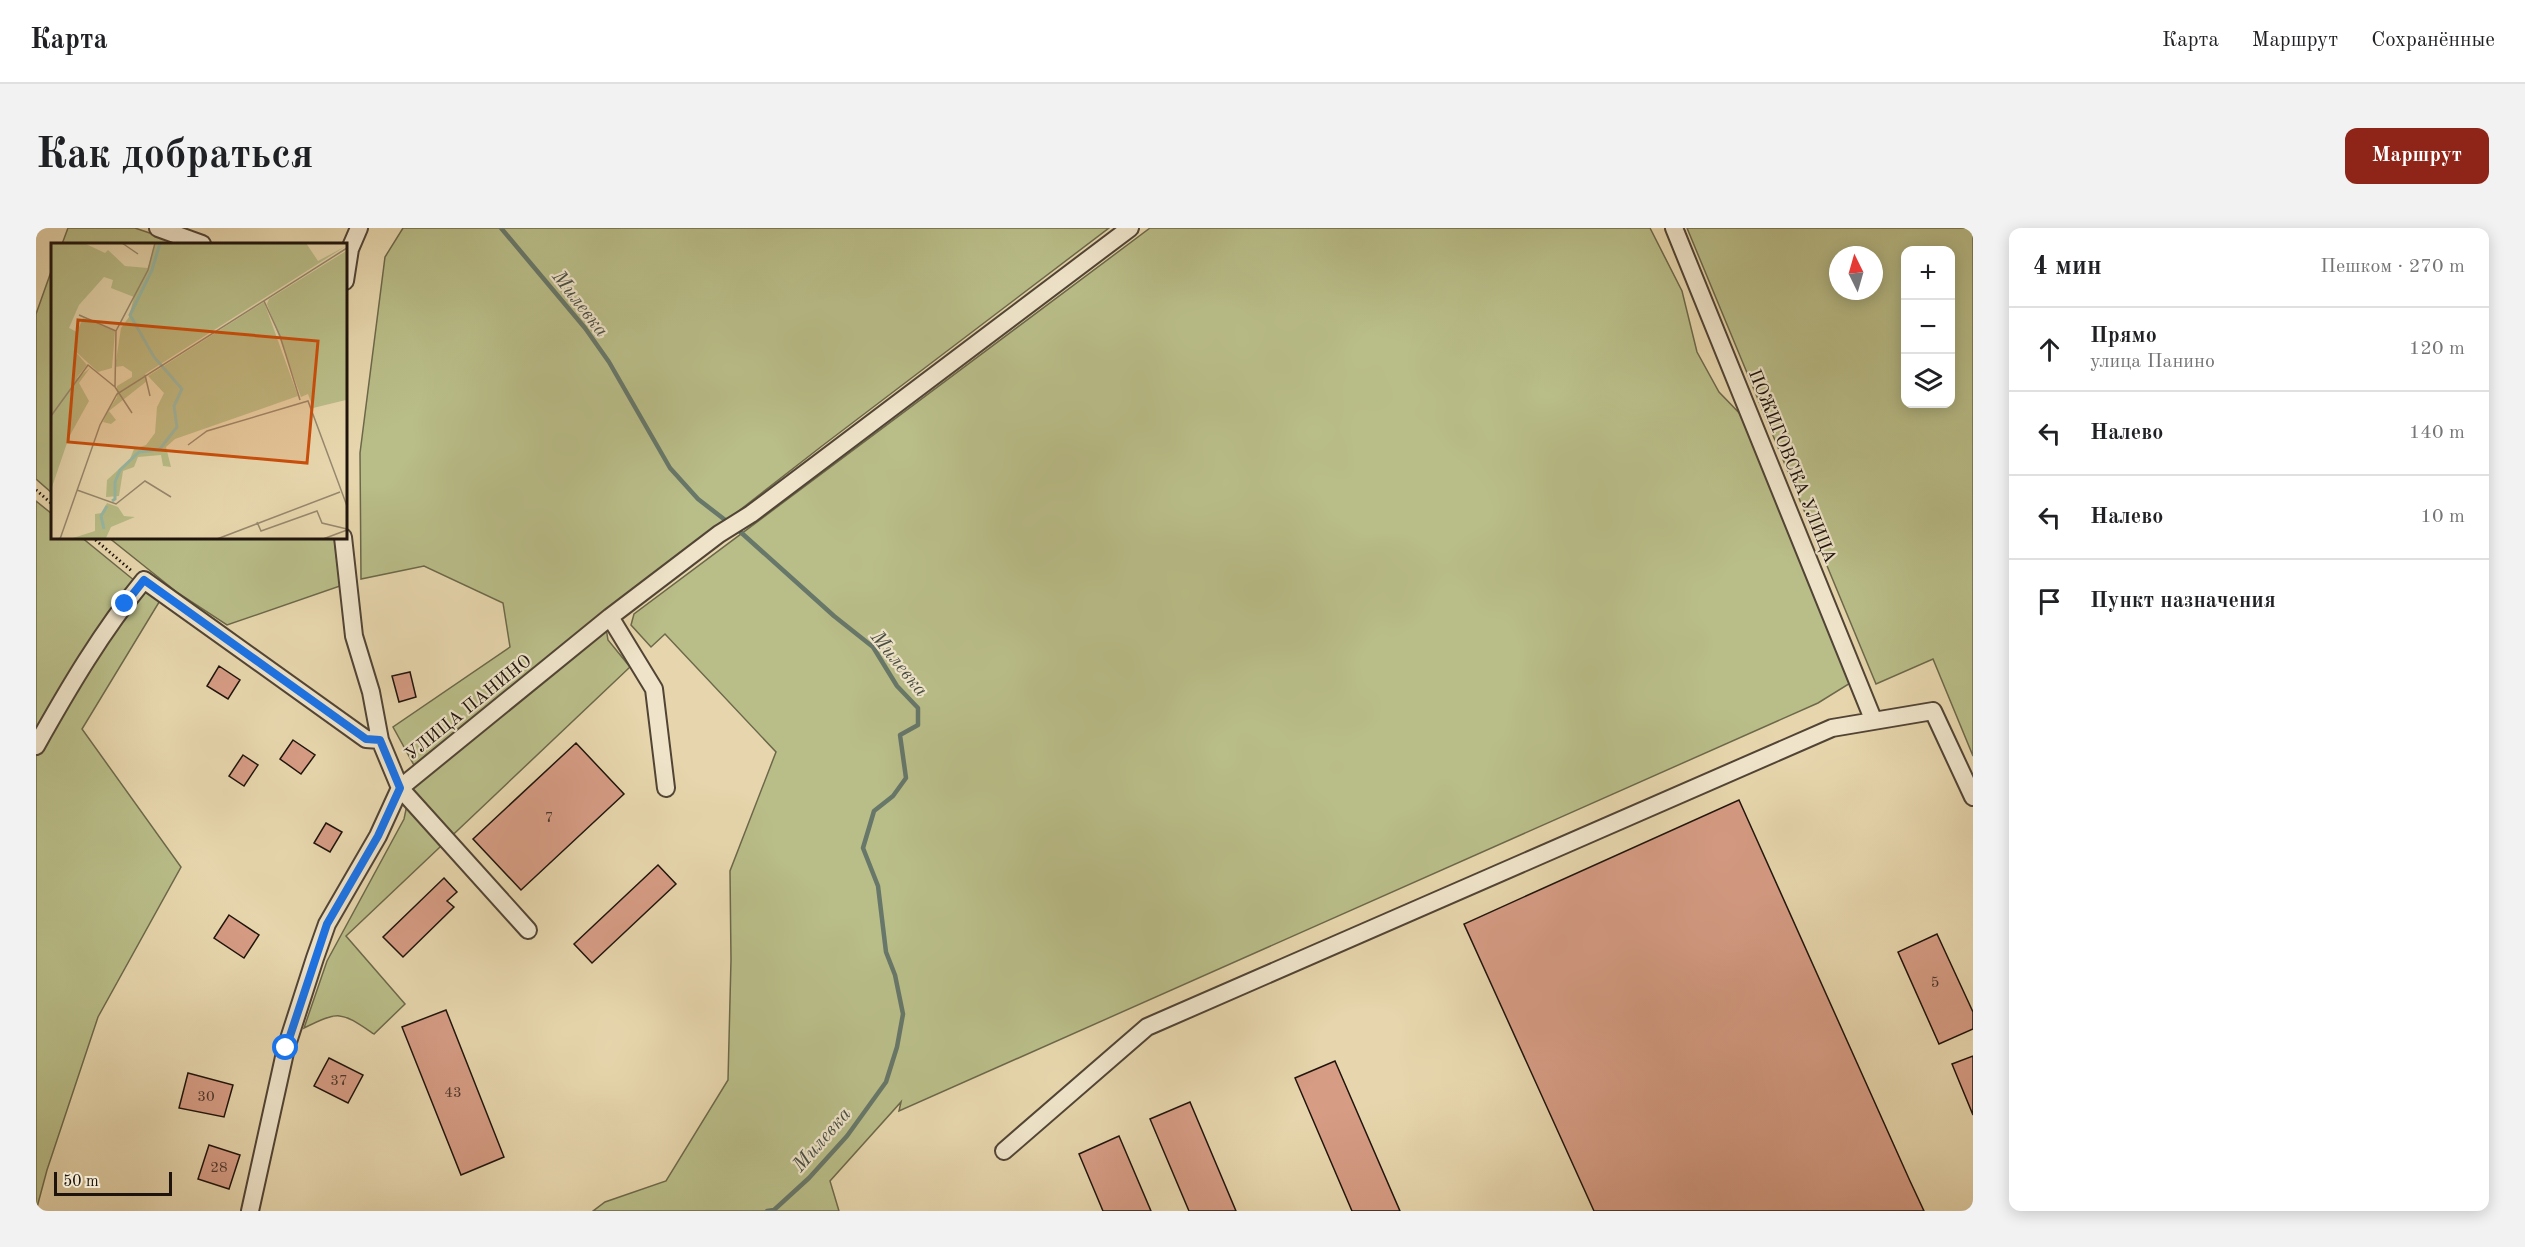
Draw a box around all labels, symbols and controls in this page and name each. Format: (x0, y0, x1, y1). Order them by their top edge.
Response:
text: Карта (30, 27, 108, 55)
text: Карта (2162, 30, 2219, 51)
text: Маршрут (2252, 30, 2338, 51)
text: Сохранённые (2371, 30, 2495, 51)
button: Маршрут (2345, 128, 2489, 184)
text: Как добраться (36, 135, 313, 177)
inset map (51, 243, 346, 538)
north arrow (1829, 246, 1883, 300)
map controls (1901, 246, 1955, 408)
button: + (1901, 246, 1955, 300)
text: 4 мин (2033, 254, 2102, 280)
text: Пешком · 270 m (2320, 257, 2465, 277)
water label: Милевка (547, 267, 612, 341)
button: − (1901, 300, 1955, 354)
text: Прямо (2090, 325, 2157, 347)
icon: ahead (2033, 333, 2066, 366)
text: 120 m (2409, 339, 2465, 359)
text: улица Панино (2090, 352, 2215, 372)
button: layers (1901, 354, 1955, 408)
street label: ПОЖИГОВСКА УЛИЦА (1745, 367, 1839, 566)
icon: left (2033, 417, 2066, 450)
text: Налево (2090, 422, 2163, 444)
text: 140 m (2409, 423, 2465, 443)
icon: left (2033, 501, 2066, 534)
text: Налево (2090, 506, 2163, 528)
text: 10 m (2420, 507, 2465, 527)
icon: arrive (2033, 585, 2066, 618)
route end (111, 590, 137, 616)
text: Пункт назначения (2090, 590, 2276, 612)
water label: Милевка (865, 627, 931, 701)
street label: УЛИЦА ПАНИНО (402, 652, 535, 764)
house number: 7 (545, 811, 553, 826)
house number: 5 (1931, 976, 1939, 991)
route start (272, 1034, 298, 1060)
house number: 37 (330, 1074, 348, 1089)
house number: 43 (444, 1086, 462, 1101)
house number: 30 (197, 1090, 215, 1105)
water label: Милевка (789, 1104, 856, 1177)
house number: 28 (210, 1161, 228, 1176)
scale bar (54, 1169, 172, 1196)
text: 50 m (63, 1174, 99, 1190)

